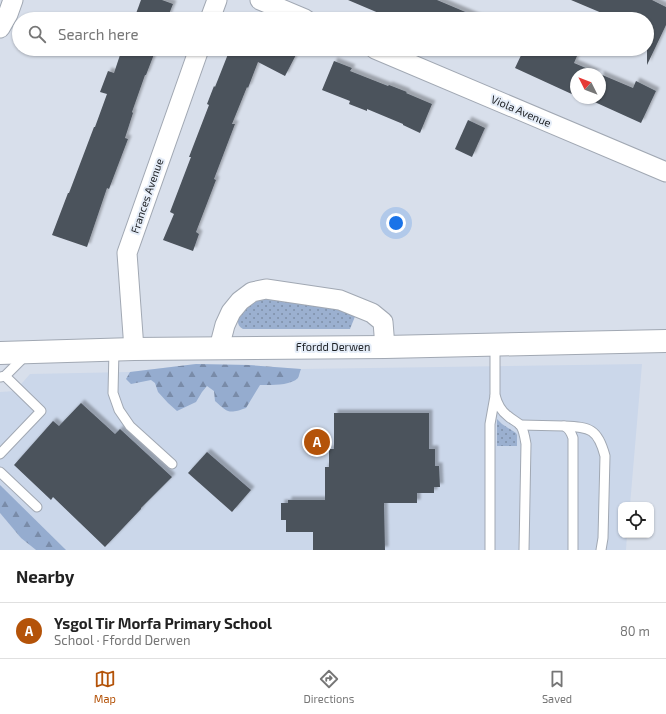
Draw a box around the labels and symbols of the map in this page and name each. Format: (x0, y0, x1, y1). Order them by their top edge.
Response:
north arrow (570, 68, 606, 104)
street label: Viola Avenue (489, 92, 553, 129)
street label: Frances Avenue (128, 157, 165, 235)
your location (386, 213, 406, 233)
street label: Ffordd Derwen (296, 340, 370, 353)
pin: A (304, 427, 330, 457)

